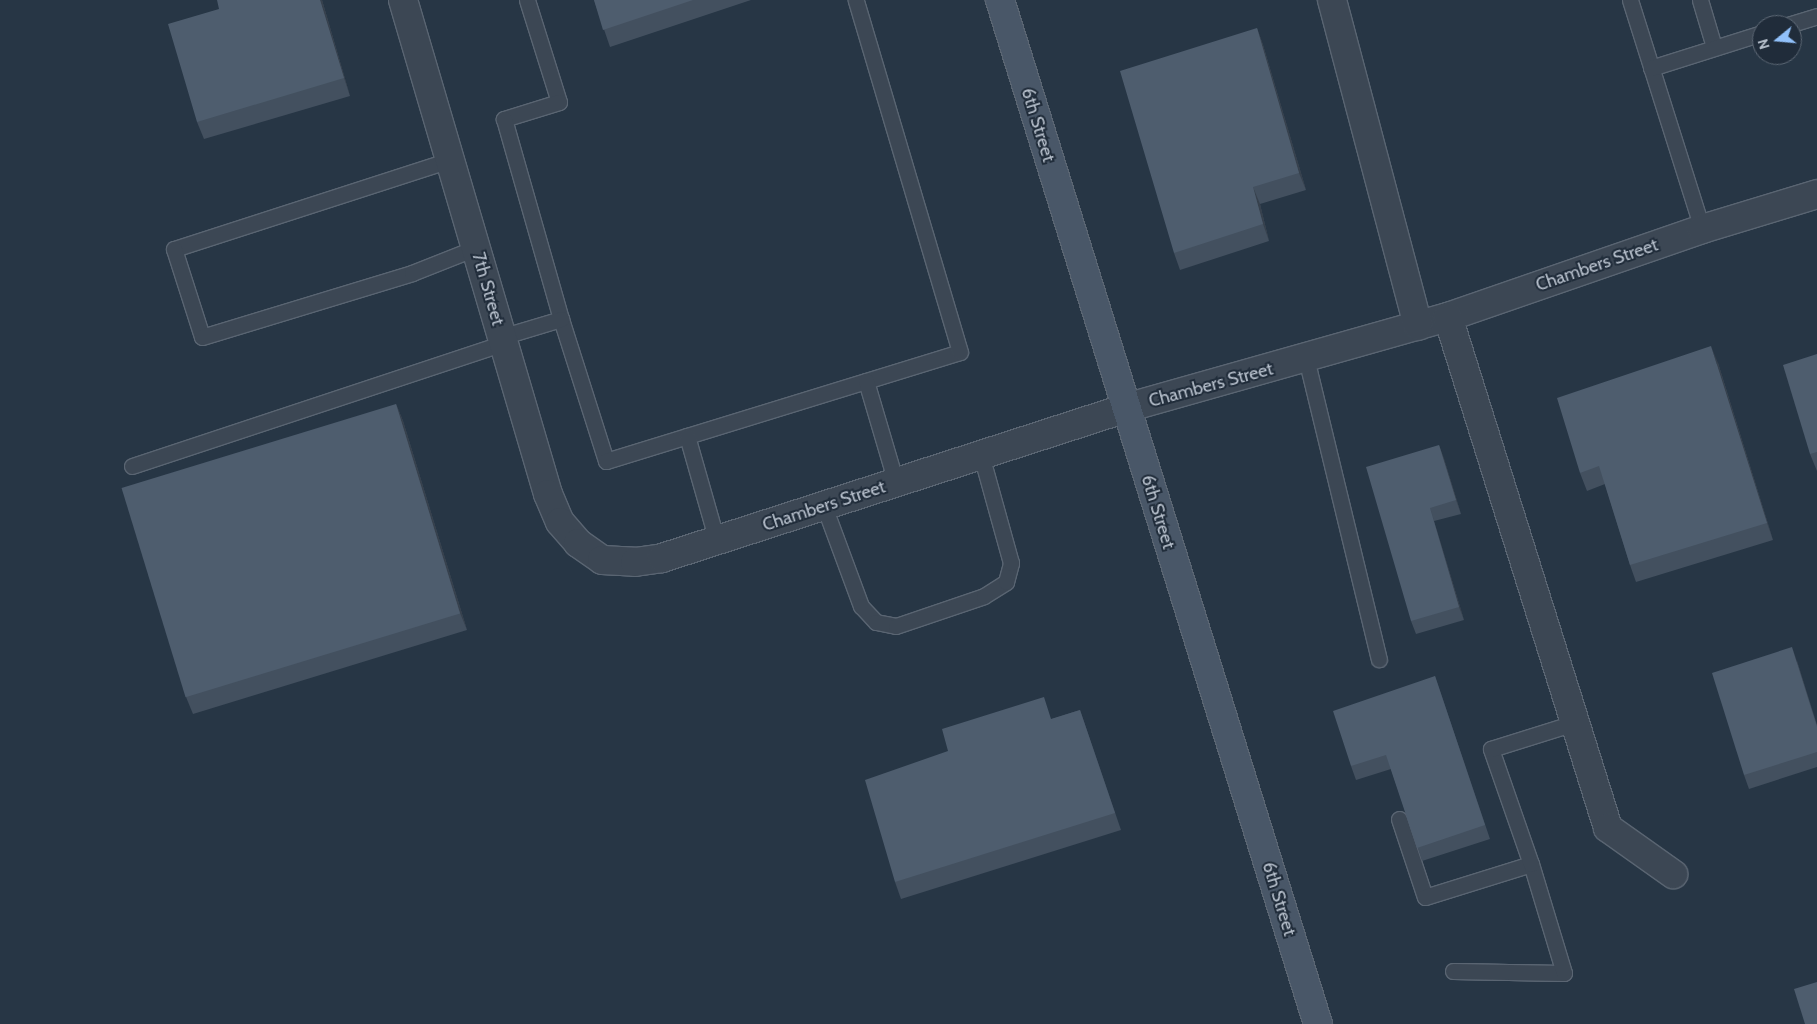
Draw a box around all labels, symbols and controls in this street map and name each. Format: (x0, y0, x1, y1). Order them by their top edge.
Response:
north arrow (1752, 15, 1802, 65)
text: N (1754, 37, 1774, 51)
street label: 6th Street (1017, 85, 1059, 165)
street label: Chambers Street (1533, 234, 1661, 296)
street label: 7th Street (467, 250, 509, 328)
street label: Chambers Street (1146, 358, 1276, 412)
street label: 6th Street (1137, 472, 1179, 552)
street label: Chambers Street (760, 476, 888, 536)
street label: 6th Street (1258, 859, 1300, 939)

